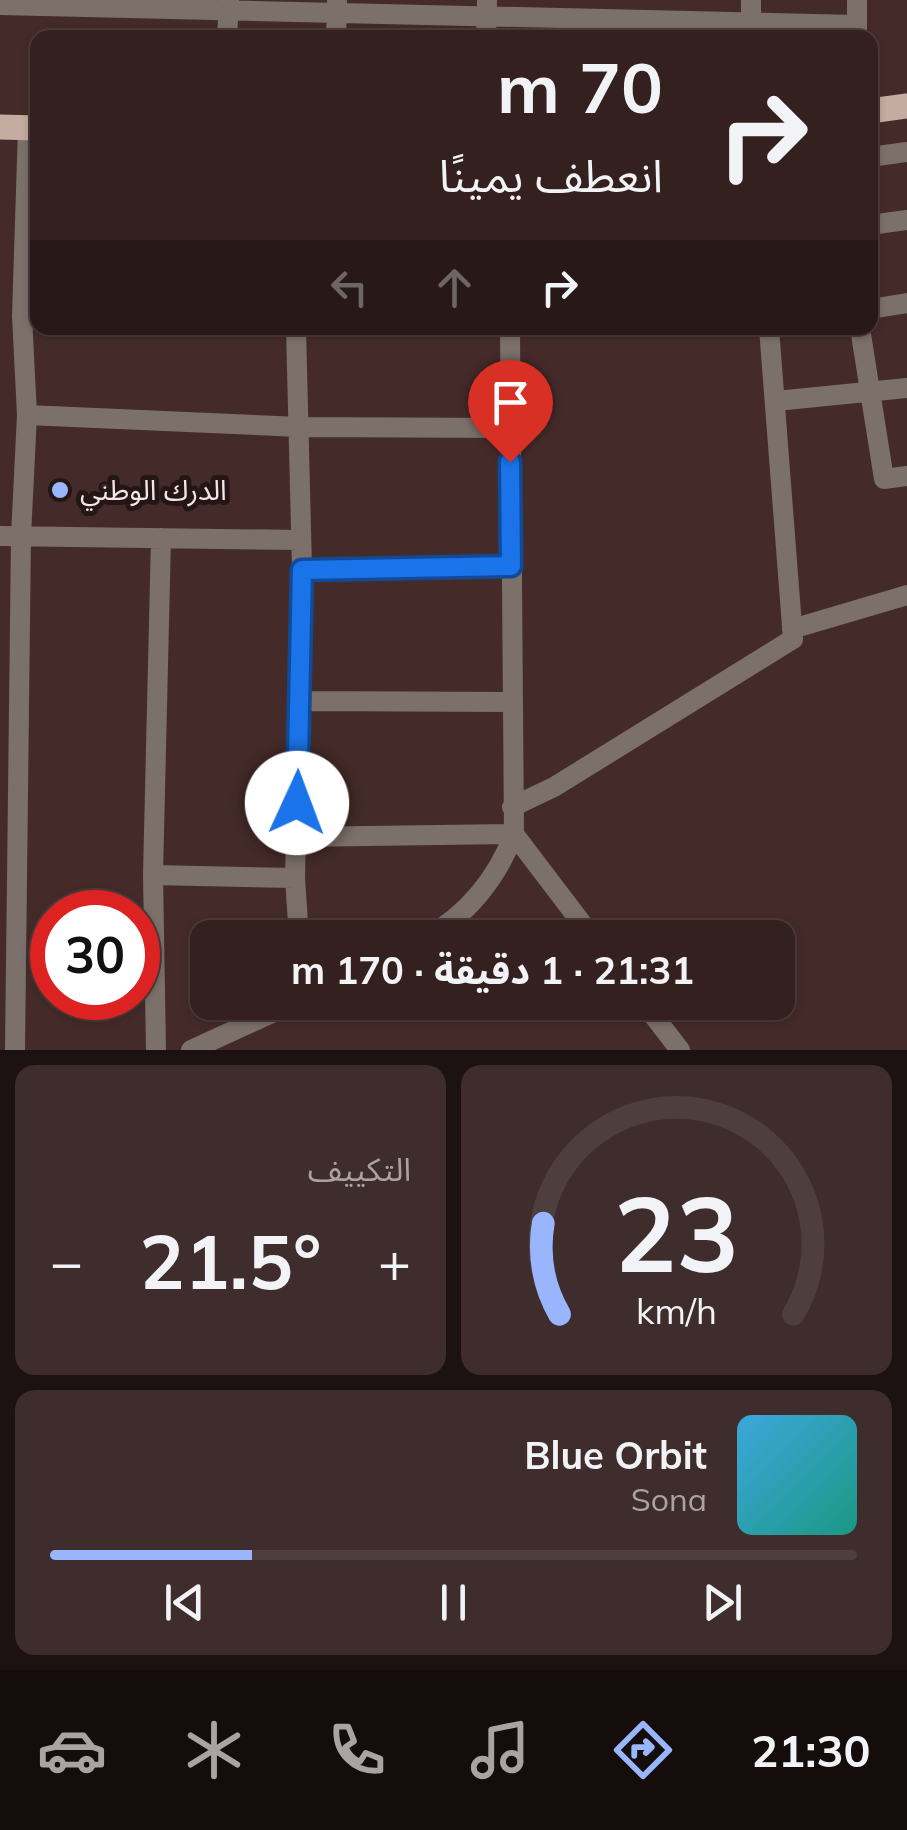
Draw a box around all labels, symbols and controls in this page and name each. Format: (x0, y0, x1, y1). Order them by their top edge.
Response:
text: 70 m (497, 43, 663, 131)
icon: right (698, 70, 828, 200)
text: انعطف يمينًا (439, 147, 663, 203)
icon: left (322, 260, 377, 315)
icon: ahead (427, 260, 482, 315)
icon: right (532, 260, 587, 315)
pin (468, 360, 553, 463)
icon: arrive (483, 375, 538, 430)
place label: الدرك الوطني (80, 472, 227, 511)
marker: الدرك الوطني (49, 479, 71, 501)
position arrow (245, 751, 349, 855)
speed limit sign: 30 (30, 890, 160, 1020)
text: 21:31 · 1 دقيقة · 170 m (291, 946, 694, 994)
text: التكييف (308, 1149, 411, 1189)
text: 23 (614, 1167, 739, 1298)
text: 21.5° (139, 1214, 322, 1308)
text: − (50, 1227, 83, 1296)
text: + (378, 1227, 411, 1296)
text: km/h (636, 1288, 717, 1333)
text: Blue Orbit (524, 1431, 707, 1479)
text: Sona (631, 1479, 707, 1519)
icon: previous (157, 1575, 212, 1630)
icon: pause (426, 1575, 481, 1630)
icon: next (695, 1575, 750, 1630)
icon: car (37, 1715, 107, 1785)
icon: climate (179, 1715, 249, 1785)
icon: phone (322, 1715, 392, 1785)
icon: music (465, 1715, 535, 1785)
icon: directions (608, 1715, 678, 1785)
text: 21:30 (751, 1722, 871, 1778)

